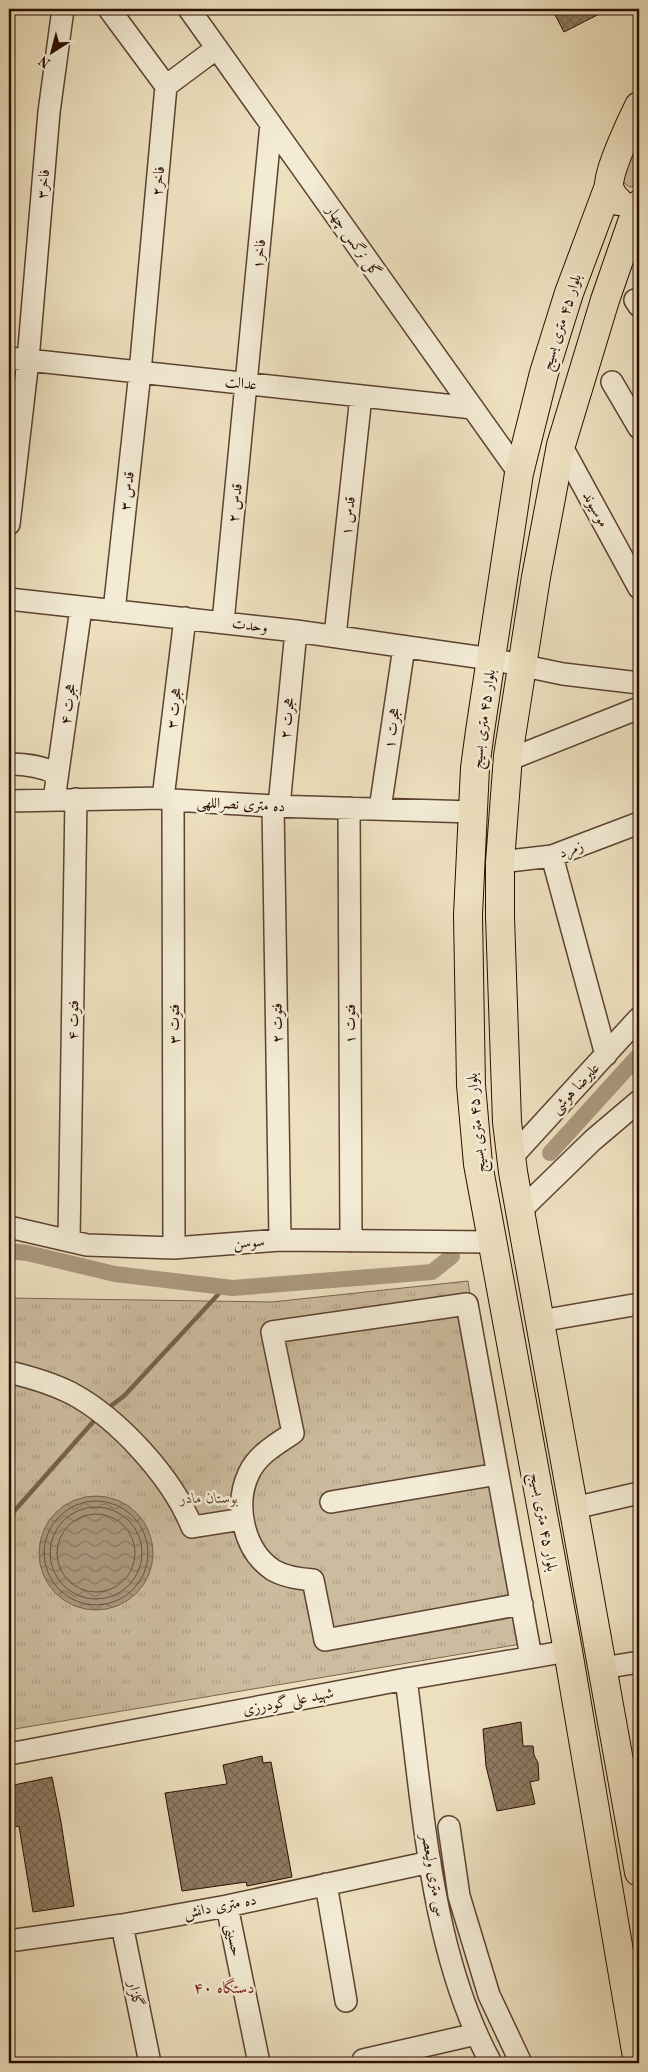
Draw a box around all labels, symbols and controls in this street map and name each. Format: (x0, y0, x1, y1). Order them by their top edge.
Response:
north arrow (28, 28, 78, 78)
text: N (36, 53, 53, 71)
street label: فاخر۲ (151, 166, 168, 197)
street label: فاخر۳ (36, 169, 53, 200)
street label: گل نرگس چهار (321, 200, 385, 281)
street label: فاخر۱ (252, 239, 269, 270)
street label: بلوار ۴۵ متری بسیج (540, 272, 590, 374)
street label: عدالت (224, 375, 258, 394)
street label: قدس ۳ (119, 471, 138, 512)
street label: قدس ۲ (227, 483, 246, 524)
street label: موسیوند (579, 489, 610, 530)
street label: قدس ۱ (340, 496, 359, 537)
street label: وحدت (231, 617, 269, 636)
street label: بلوار ۴۵ متری بسیج (470, 668, 504, 771)
street label: هجرت ۴ (59, 683, 81, 726)
street label: هجرت ۳ (166, 687, 186, 730)
street label: هجرت ۲ (279, 697, 299, 740)
street label: هجرت ۱ (383, 707, 405, 750)
street label: ده متری نصراللهی (196, 796, 286, 817)
street label: زمرد (557, 839, 587, 864)
street label: فتوت ۴ (67, 1000, 82, 1040)
street label: فتوت ۲ (271, 1003, 286, 1043)
street label: فتوت ۳ (168, 1004, 183, 1044)
street label: فتوت ۱ (344, 1004, 359, 1044)
street label: علیرضا هوشی (549, 1061, 605, 1119)
street label: بلوار ۴۵ متری بسیج (466, 1072, 494, 1173)
street label: سوسن (233, 1235, 265, 1253)
street label: بلوار ۴۵ متری بسیج (522, 1472, 559, 1574)
park label: بوستان مادر (179, 1492, 238, 1507)
street label: شهید علی گودرزی (241, 1684, 335, 1721)
street label: سی متری ولیعصر (416, 1831, 447, 1918)
street label: ده متری دانش (183, 1893, 258, 1923)
street label: حسینی (220, 1923, 243, 1958)
district label: ۴۰ دستگاه (194, 1977, 254, 1997)
street label: گلزار (123, 1978, 147, 2009)

